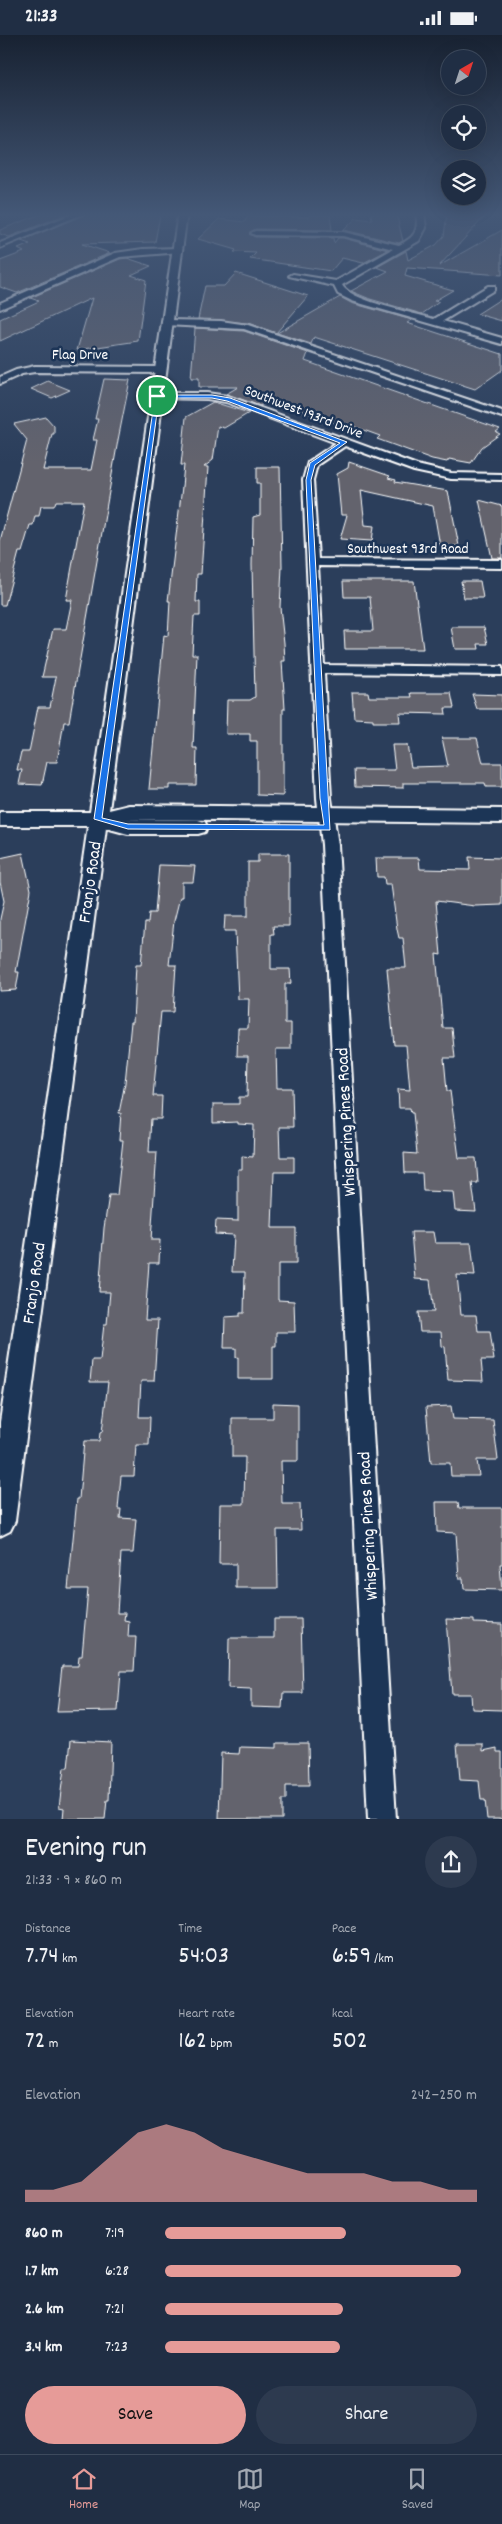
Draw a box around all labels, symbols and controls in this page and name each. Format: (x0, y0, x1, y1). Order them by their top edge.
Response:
text: 21:33 (25, 4, 58, 31)
north arrow (441, 50, 486, 95)
map controls (441, 50, 486, 205)
button: locate (441, 105, 486, 150)
button: layers (441, 160, 486, 205)
street label: Flag Drive (52, 345, 108, 367)
pin (136, 375, 178, 417)
street label: Southwest 193rd Drive (241, 380, 366, 446)
icon: arrive (143, 382, 171, 410)
street label: Southwest 93rd Road (347, 539, 469, 561)
street label: Franjo Road (73, 840, 110, 925)
street label: Whispering Pines Road (331, 1047, 364, 1197)
street label: Franjo Road (17, 1241, 54, 1326)
street label: Whispering Pines Road (353, 1451, 386, 1601)
text: Evening run (25, 1830, 147, 1870)
button: share (425, 1836, 477, 1888)
text: 21:33 · 9 × 860 m (25, 1869, 122, 1892)
text: Distance (25, 1919, 71, 1939)
text: Time (178, 1919, 202, 1939)
text: Pace (332, 1919, 356, 1939)
text: 7.74 (25, 1939, 59, 1975)
text: 54:03 (178, 1939, 229, 1975)
text: 6:59 (332, 1939, 371, 1975)
text: km (59, 1949, 77, 1969)
text: /km (371, 1949, 394, 1969)
text: Elevation (25, 2004, 74, 2024)
text: Heart rate (178, 2004, 235, 2024)
text: kcal (332, 2004, 353, 2024)
text: 72 (25, 2024, 46, 2060)
text: 162 (178, 2024, 207, 2060)
text: 502 (332, 2024, 368, 2060)
text: m (46, 2034, 58, 2054)
text: bpm (207, 2034, 232, 2054)
text: Elevation (25, 2084, 81, 2107)
text: 242–250 m (411, 2084, 477, 2107)
text: 860 m (25, 2222, 63, 2245)
text: 7:19 (105, 2222, 125, 2245)
text: 1.7 km (25, 2260, 59, 2283)
text: 6:28 (105, 2260, 129, 2283)
text: 2.6 km (25, 2298, 64, 2321)
text: 7:21 (105, 2298, 124, 2321)
text: 3.4 km (25, 2336, 63, 2359)
text: 7:23 (105, 2336, 128, 2359)
button: Save (25, 2386, 246, 2444)
button: Share (256, 2386, 477, 2444)
tab: Home (69, 2465, 98, 2515)
tab: Map (236, 2465, 264, 2515)
tab: Saved (402, 2465, 433, 2515)

